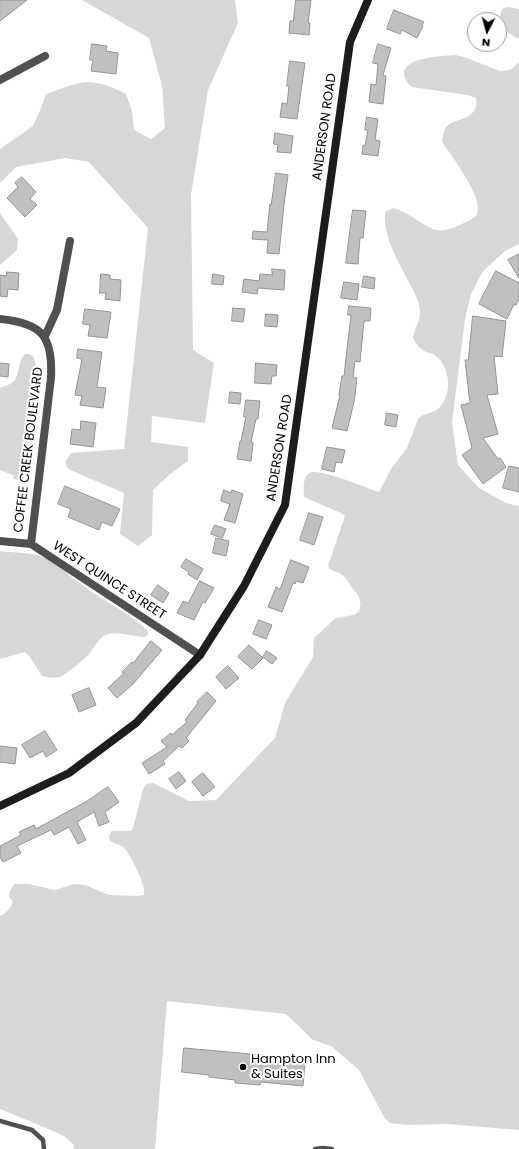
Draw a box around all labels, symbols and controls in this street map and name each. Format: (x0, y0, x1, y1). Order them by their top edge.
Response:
north arrow (467, 12, 507, 52)
text: N (481, 35, 491, 51)
street label: ANDERSON ROAD (310, 72, 340, 182)
street label: COFFEE CREEK BOULEVARD (11, 366, 47, 534)
street label: ANDERSON ROAD (264, 393, 296, 503)
street label: WEST QUINCE STREET (49, 539, 169, 623)
place label: Hampton Inn & Suites (251, 1052, 336, 1083)
marker: Hampton Inn & Suites (238, 1062, 248, 1072)

